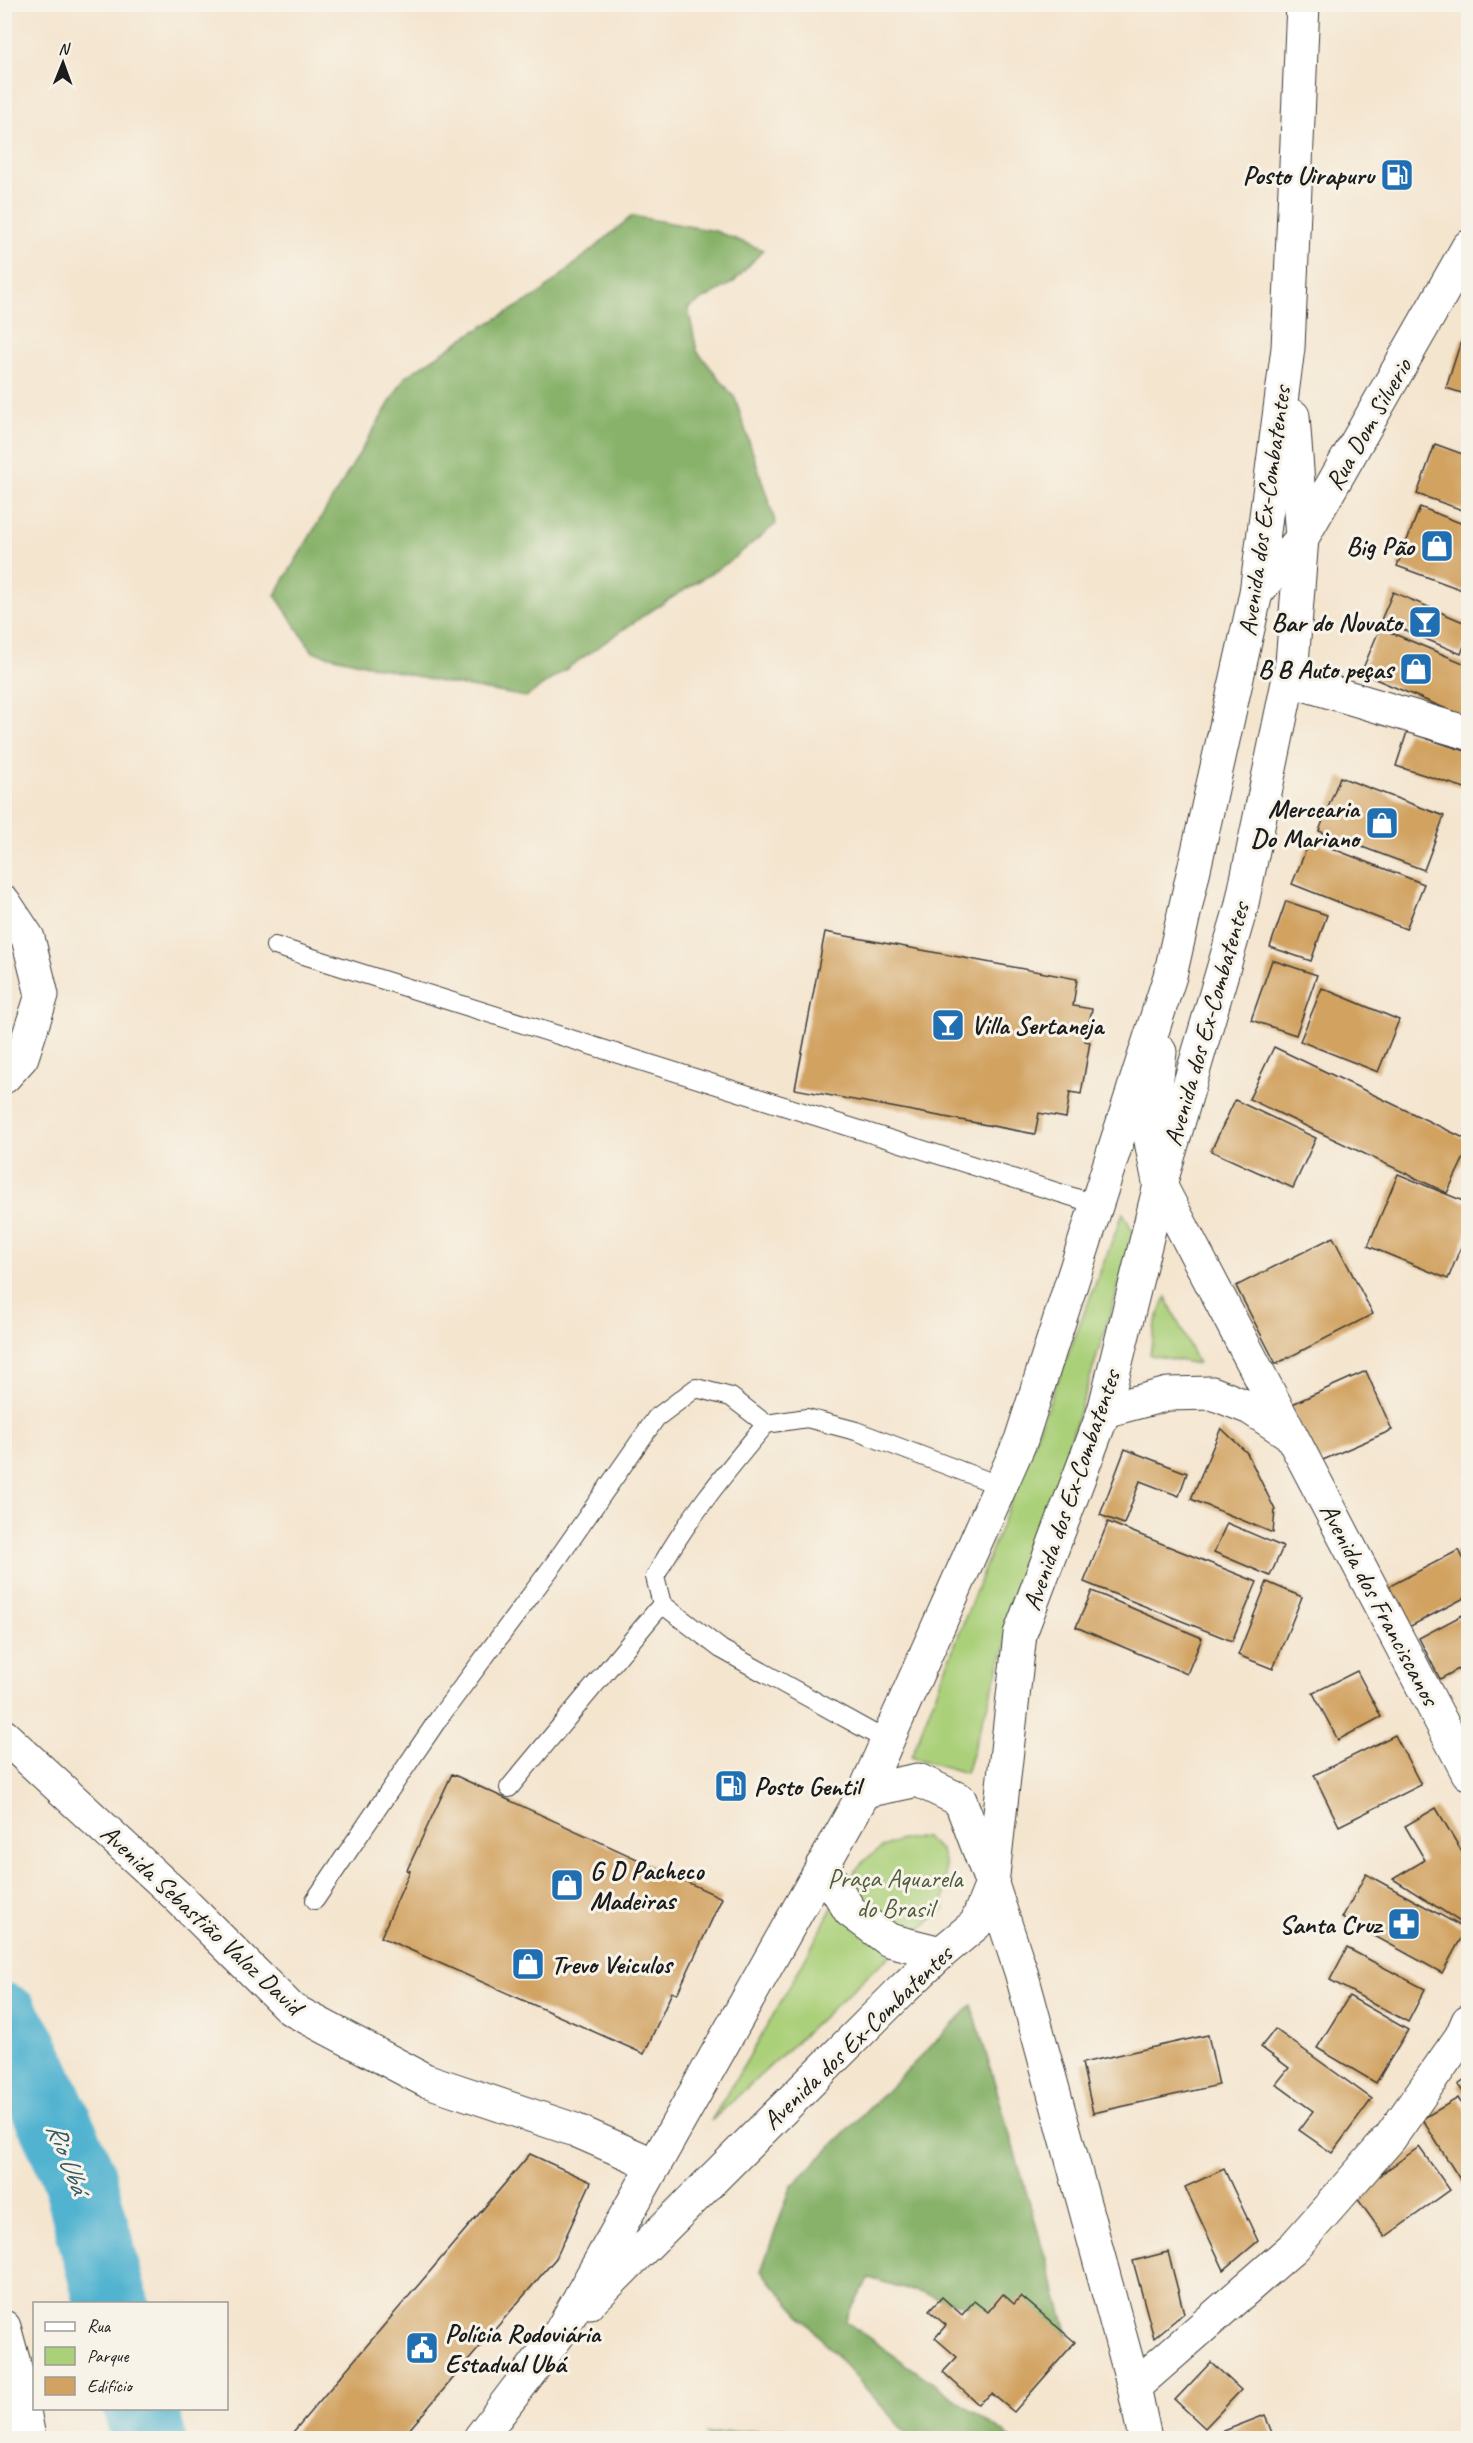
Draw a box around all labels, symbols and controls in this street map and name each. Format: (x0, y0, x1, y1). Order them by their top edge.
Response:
north arrow (33, 33, 93, 93)
text: N (58, 39, 71, 59)
fuel station icon: Posto Uirapuru (1379, 157, 1415, 193)
place label: Posto Uirapuru (1243, 159, 1376, 192)
street label: Rua Dom Silverio (1317, 351, 1420, 496)
street label: Avenida dos Ex-Combatentes (1231, 382, 1299, 638)
shop icon: Big Pão (1419, 528, 1455, 564)
place label: Big Pão (1346, 530, 1416, 563)
bar icon: Bar do Novato (1407, 604, 1443, 640)
place label: Bar do Novato (1271, 606, 1405, 639)
shop icon: B B Auto peças (1398, 651, 1434, 687)
place label: B B Auto peças (1258, 653, 1396, 686)
place label: Mercearia Do Mariano (1251, 792, 1362, 855)
shop icon: Mercearia Do Mariano (1364, 805, 1400, 841)
street label: Avenida dos Ex-Combatentes (1156, 897, 1258, 1150)
bar icon: Villa Sertaneja (930, 1007, 966, 1043)
place label: Villa Sertaneja (971, 1009, 1105, 1042)
street label: Avenida dos Ex-Combatentes (1015, 1364, 1129, 1615)
street label: Avenida dos Franciscanos (1312, 1497, 1448, 1713)
fuel station icon: Posto Gentil (713, 1768, 749, 1804)
place label: Posto Gentil (754, 1770, 865, 1803)
street label: Avenida Sebastião Valoz David (93, 1817, 313, 2024)
place label: G D Pacheco Madeiras (590, 1854, 705, 1917)
park label: Praça Aquarela do Brasil (827, 1862, 964, 1925)
shop icon: G D Pacheco Madeiras (549, 1867, 585, 1903)
pharmacy icon: Santa Cruz (1386, 1906, 1422, 1942)
place label: Santa Cruz (1279, 1908, 1384, 1941)
street label: Avenida dos Ex-Combatentes (755, 1937, 961, 2137)
shop icon: Trevo Veiculos (510, 1946, 546, 1982)
place label: Trevo Veiculos (551, 1948, 675, 1981)
water label: Rio Ubá (39, 2118, 99, 2204)
legend (33, 2302, 228, 2410)
text: Rua (87, 2315, 112, 2337)
place label: Polícia Rodoviária Estadual Ubá (445, 2317, 603, 2380)
public building icon: Polícia Rodoviária Estadual Ubá (404, 2330, 440, 2366)
text: Parque (87, 2345, 129, 2367)
text: Edifício (87, 2375, 133, 2397)

